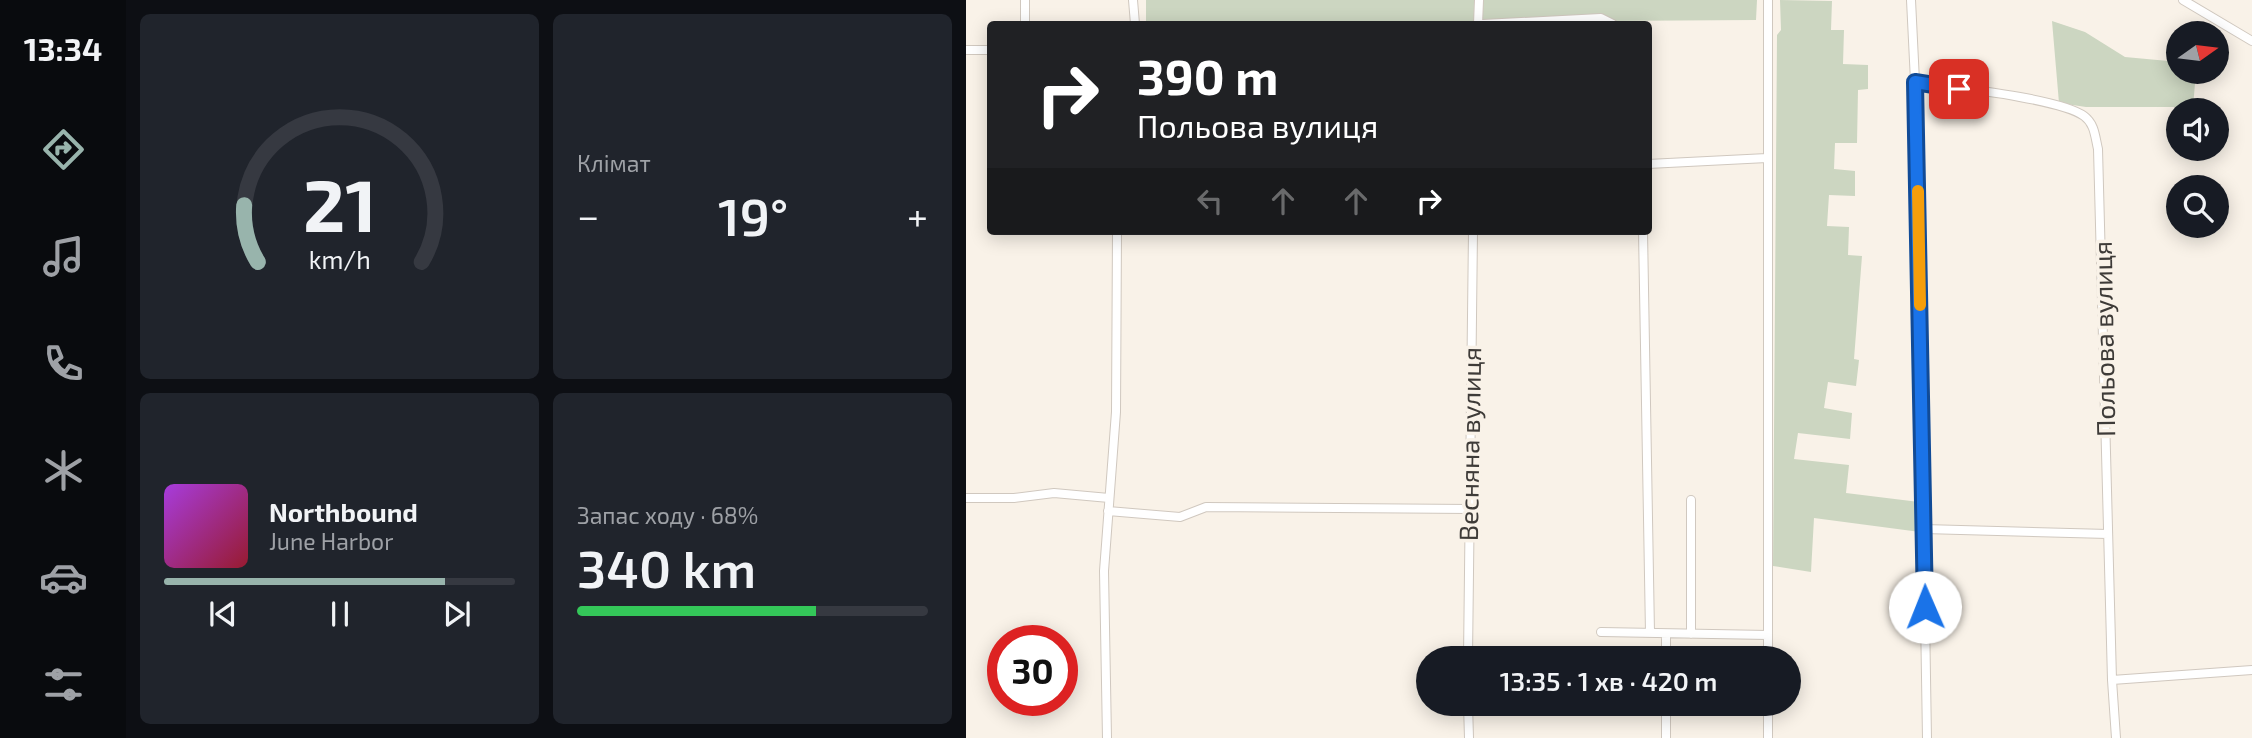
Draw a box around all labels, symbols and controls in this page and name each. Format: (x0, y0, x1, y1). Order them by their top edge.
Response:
north arrow (2166, 21, 2230, 84)
map controls (2166, 21, 2229, 238)
text: 13:34 (24, 29, 102, 67)
text: 390 m (1137, 46, 1278, 105)
icon: right (1022, 49, 1113, 140)
pin (1929, 59, 1989, 119)
icon: arrive (1940, 70, 1978, 108)
button: sound (2166, 98, 2229, 161)
text: Польова вулиця (1137, 106, 1378, 144)
icon: directions (39, 125, 88, 174)
text: Клімат (577, 149, 651, 177)
text: 21 (303, 160, 376, 248)
button: search (2166, 175, 2229, 238)
icon: left (1191, 182, 1229, 220)
icon: ahead (1264, 182, 1302, 220)
icon: ahead (1337, 182, 1375, 220)
icon: right (1410, 182, 1448, 220)
text: 19° (718, 184, 788, 246)
text: − (577, 192, 599, 238)
text: + (907, 192, 928, 238)
icon: music (39, 232, 88, 281)
street label: Польова вулиця (2086, 241, 2121, 437)
text: km/h (308, 244, 371, 274)
icon: phone (39, 339, 88, 388)
street label: Весняна вулиця (1452, 347, 1487, 541)
icon: climate (39, 446, 88, 495)
text: Northbound (269, 496, 418, 527)
text: Запас ходу · 68% (577, 501, 758, 529)
text: June Harbor (269, 527, 393, 555)
text: 340 km (577, 536, 756, 598)
icon: car (39, 553, 88, 602)
position arrow (1888, 570, 1962, 644)
icon: previous (204, 595, 242, 633)
icon: pause (321, 595, 359, 633)
icon: next (438, 595, 476, 633)
speed limit sign: 30 (987, 625, 1078, 716)
icon: filters (39, 660, 88, 709)
text: 13:35 · 1 хв · 420 m (1500, 665, 1717, 696)

